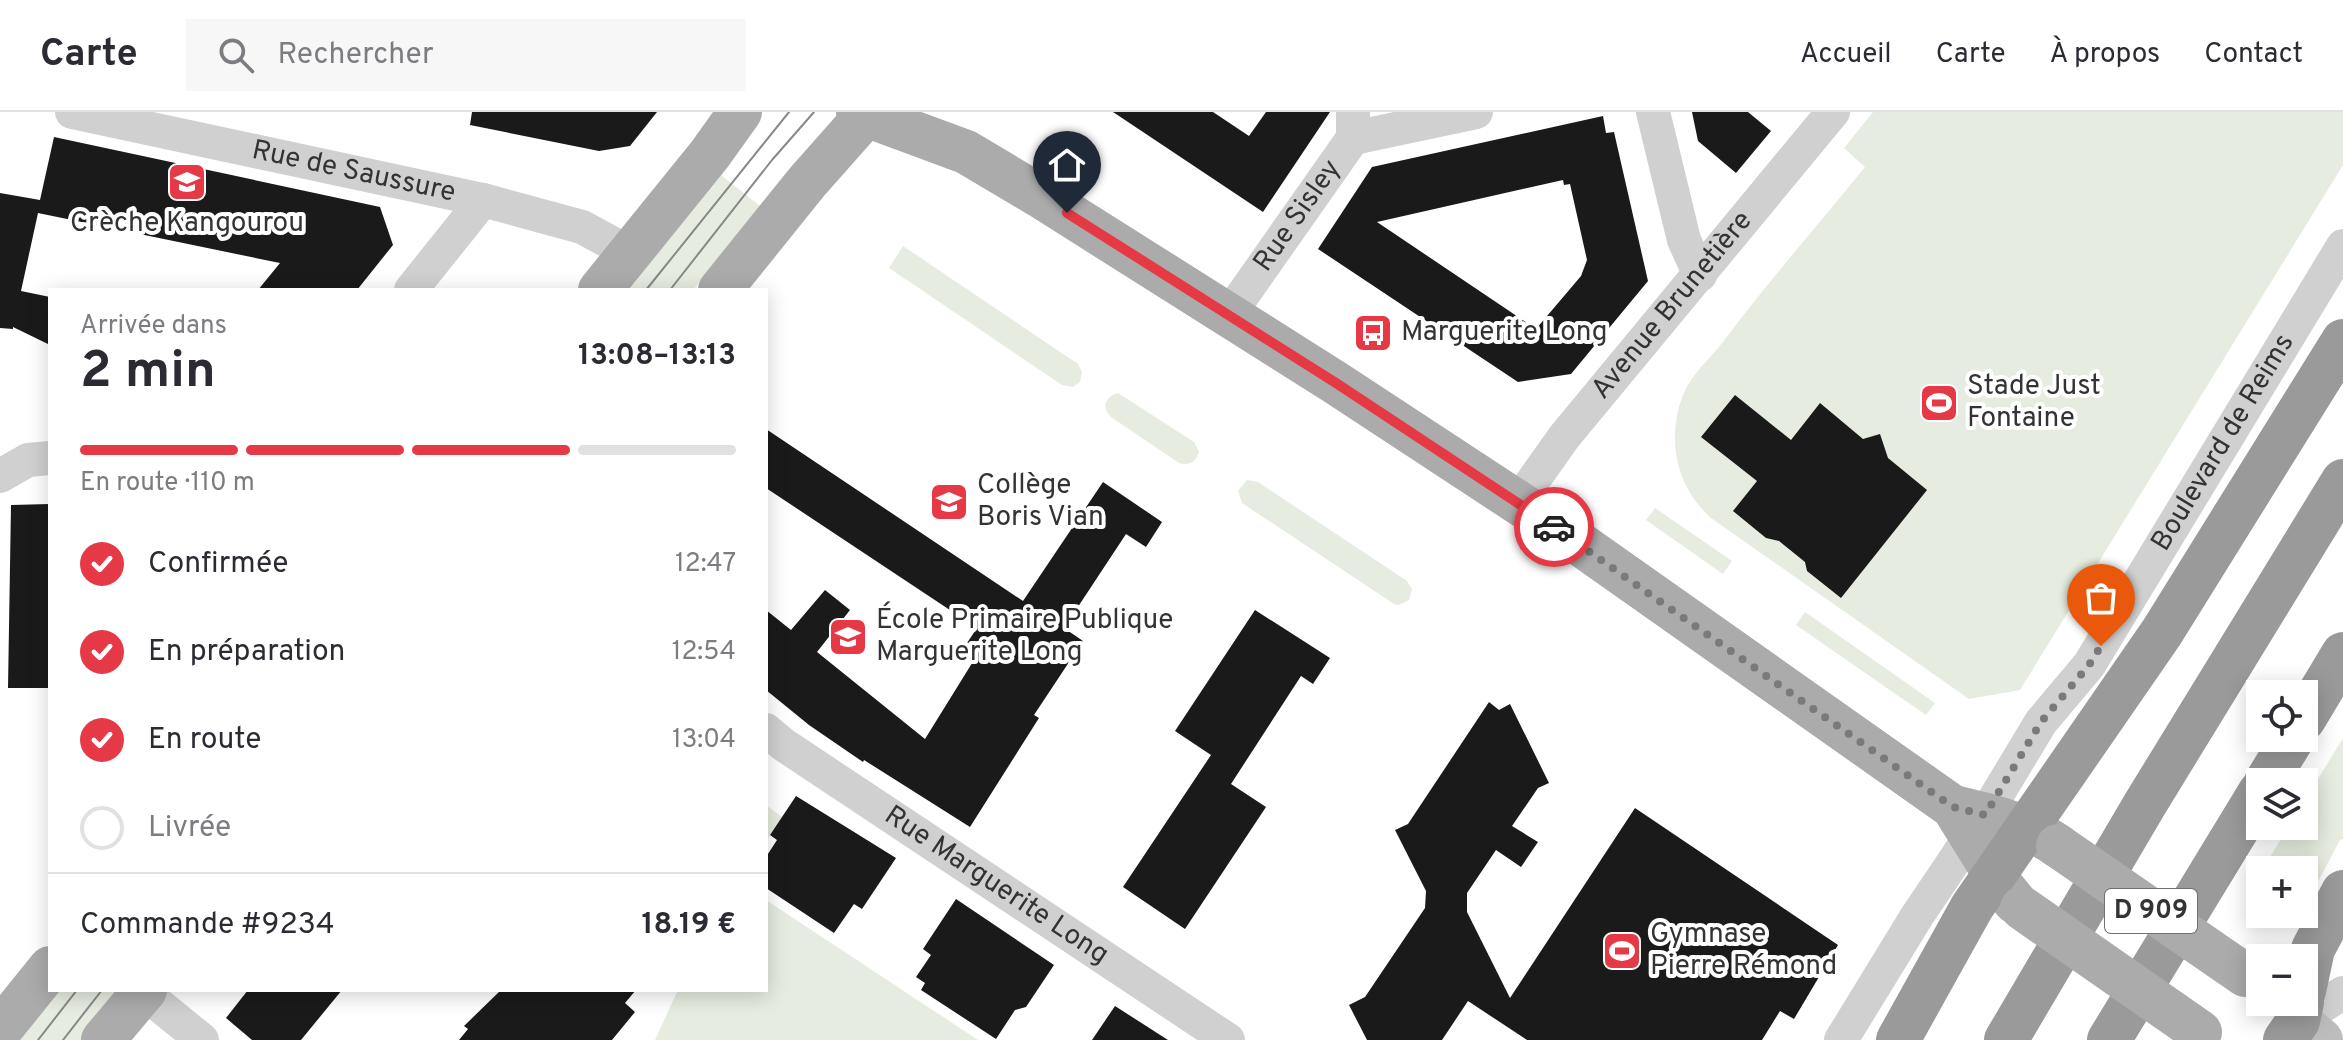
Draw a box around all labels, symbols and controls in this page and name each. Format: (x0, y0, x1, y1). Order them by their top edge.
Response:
search box (186, 19, 746, 91)
text: Carte (40, 31, 138, 80)
icon: search (214, 33, 258, 77)
text: Rechercher (278, 37, 434, 74)
text: Accueil (1800, 37, 1892, 73)
text: Carte (1936, 37, 2006, 73)
text: À propos (2050, 37, 2160, 73)
text: Contact (2204, 37, 2303, 73)
pin (1033, 131, 1101, 213)
street label: Rue de Saussure (248, 133, 459, 212)
icon: home (1045, 143, 1089, 187)
street label: Rue Sisley (1246, 153, 1350, 279)
school or university icon: Crèche Kangourou (166, 161, 208, 203)
street label: Avenue Brunetière (1584, 204, 1761, 407)
place label: Crèche Kangourou (70, 206, 304, 242)
text: Arrivée dans (80, 310, 227, 343)
bus stop icon: Marguerite Long (1352, 312, 1394, 354)
place label: Marguerite Long (1401, 315, 1608, 351)
street label: Boulevard de Reims (2144, 328, 2303, 558)
text: 13:08–13:13 (578, 338, 736, 375)
text: 2 min (80, 340, 216, 406)
place label: Stade Just Fontaine (1967, 369, 2101, 437)
sports icon: Stade Just Fontaine (1918, 382, 1960, 424)
text: En route · 110 m (80, 467, 255, 500)
place label: Collège Boris Vian (977, 468, 1104, 536)
school or university icon: Collège Boris Vian (928, 481, 970, 523)
courier (1514, 487, 1594, 567)
icon: car (1532, 505, 1576, 549)
icon: check (80, 542, 124, 586)
text: Confirmée (148, 546, 288, 583)
text: 12:47 (675, 548, 736, 581)
pin (2067, 564, 2135, 646)
icon: bag (2079, 576, 2123, 620)
place label: École Primaire Publique Marguerite Long (876, 601, 1173, 671)
school or university icon: École Primaire Publique Marguerite Long (827, 616, 869, 658)
icon: check (80, 630, 124, 674)
text: En préparation (148, 634, 345, 671)
text: 12:54 (672, 636, 736, 669)
map controls (2246, 680, 2318, 1016)
button: locate (2246, 680, 2318, 752)
icon: check (80, 718, 124, 762)
text: En route (148, 722, 262, 759)
text: 13:04 (672, 724, 736, 757)
button: layers (2246, 768, 2318, 840)
street label: Rue Marguerite Long (877, 798, 1115, 973)
text: Livrée (148, 810, 231, 847)
button: + (2246, 856, 2318, 928)
road number: D 909 (2105, 889, 2197, 933)
text: Commande #9234 (80, 907, 335, 944)
text: 18.19 € (642, 907, 736, 944)
place label: Gymnase Pierre Rémond (1650, 917, 1837, 985)
sports icon: Gymnase Pierre Rémond (1601, 930, 1643, 972)
button: − (2246, 944, 2318, 1016)

